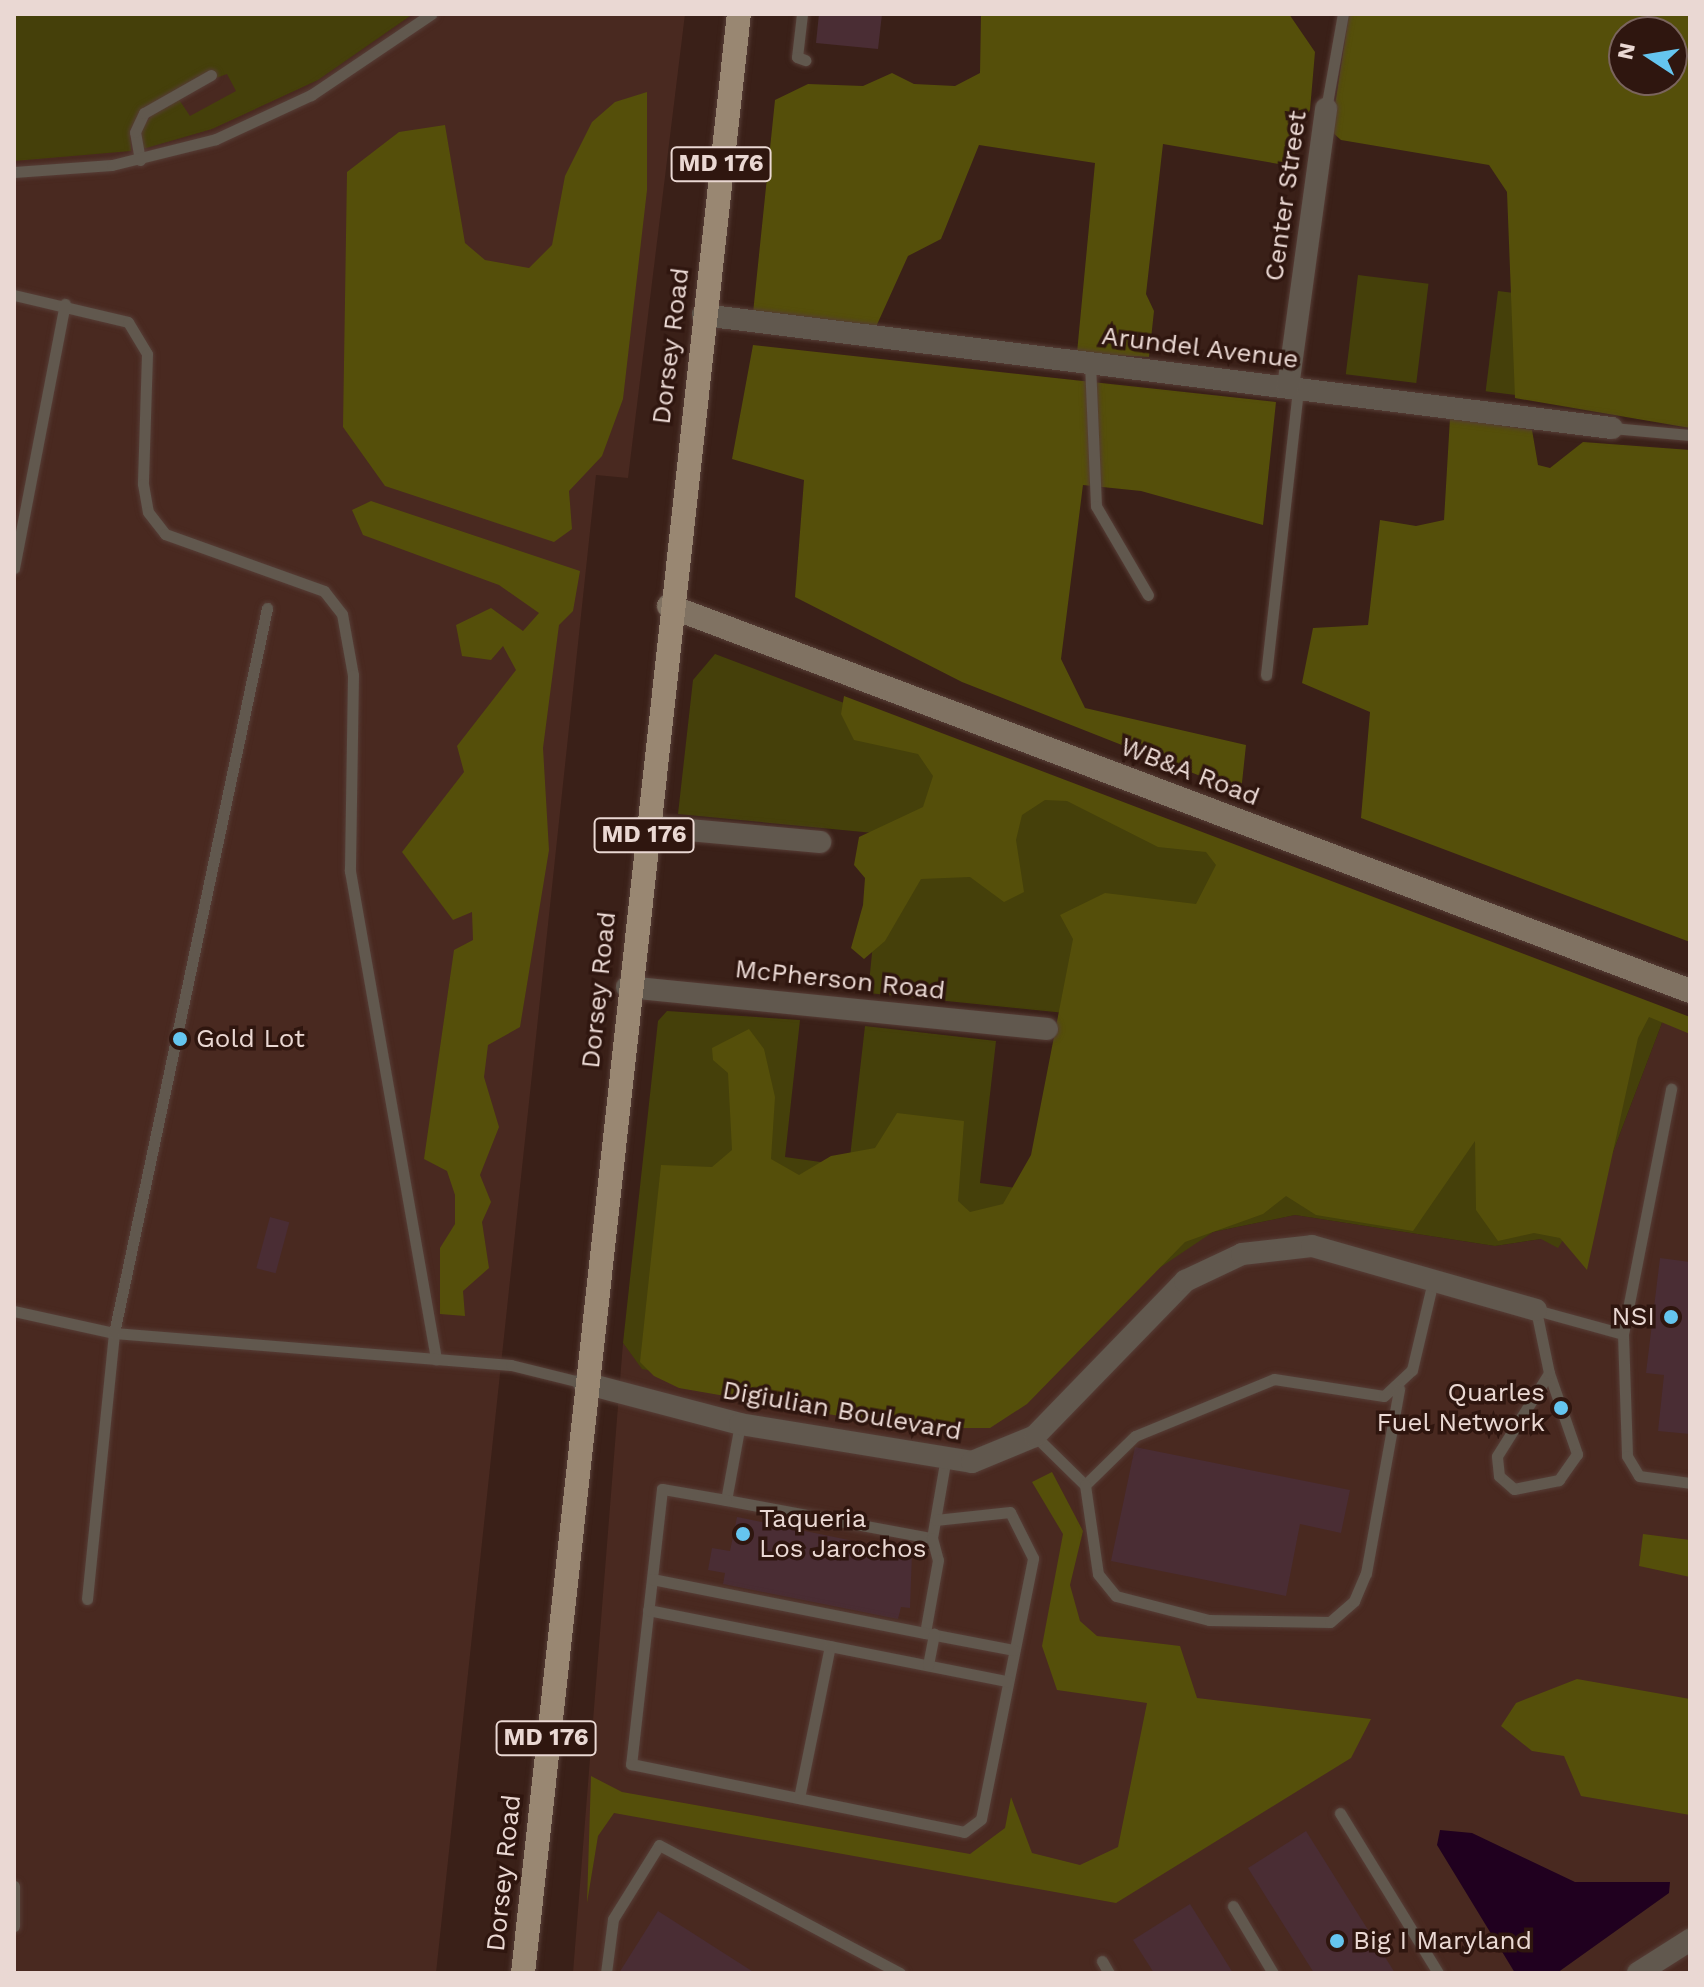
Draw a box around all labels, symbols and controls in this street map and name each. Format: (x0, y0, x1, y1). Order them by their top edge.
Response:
north arrow (1608, 16, 1688, 96)
text: N (1612, 41, 1640, 62)
street label: Center Street (1259, 108, 1313, 284)
road number: MD 176 (669, 144, 773, 184)
street label: Dorsey Road (646, 266, 696, 426)
street label: Arundel Avenue (1099, 320, 1301, 376)
street label: WB&A Road (1115, 731, 1265, 813)
road number: MD 176 (592, 815, 696, 855)
street label: Dorsey Road (575, 910, 623, 1070)
street label: McPherson Road (733, 953, 947, 1007)
place label: Gold Lot (196, 1023, 305, 1055)
marker: Gold Lot (171, 1030, 189, 1048)
place label: NSI (1612, 1301, 1655, 1333)
marker: NSI (1662, 1308, 1680, 1326)
street label: Digiulian Boulevard (720, 1375, 964, 1447)
place label: Quarles Fuel Network (1376, 1377, 1545, 1438)
marker: Quarles Fuel Network (1552, 1399, 1570, 1417)
place label: Taqueria Los Jarochos (759, 1503, 927, 1564)
marker: Taqueria Los Jarochos (734, 1525, 752, 1543)
road number: MD 176 (494, 1718, 598, 1758)
street label: Dorsey Road (480, 1793, 528, 1953)
place label: Big I Maryland (1353, 1925, 1532, 1957)
marker: Big I Maryland (1328, 1932, 1346, 1950)

